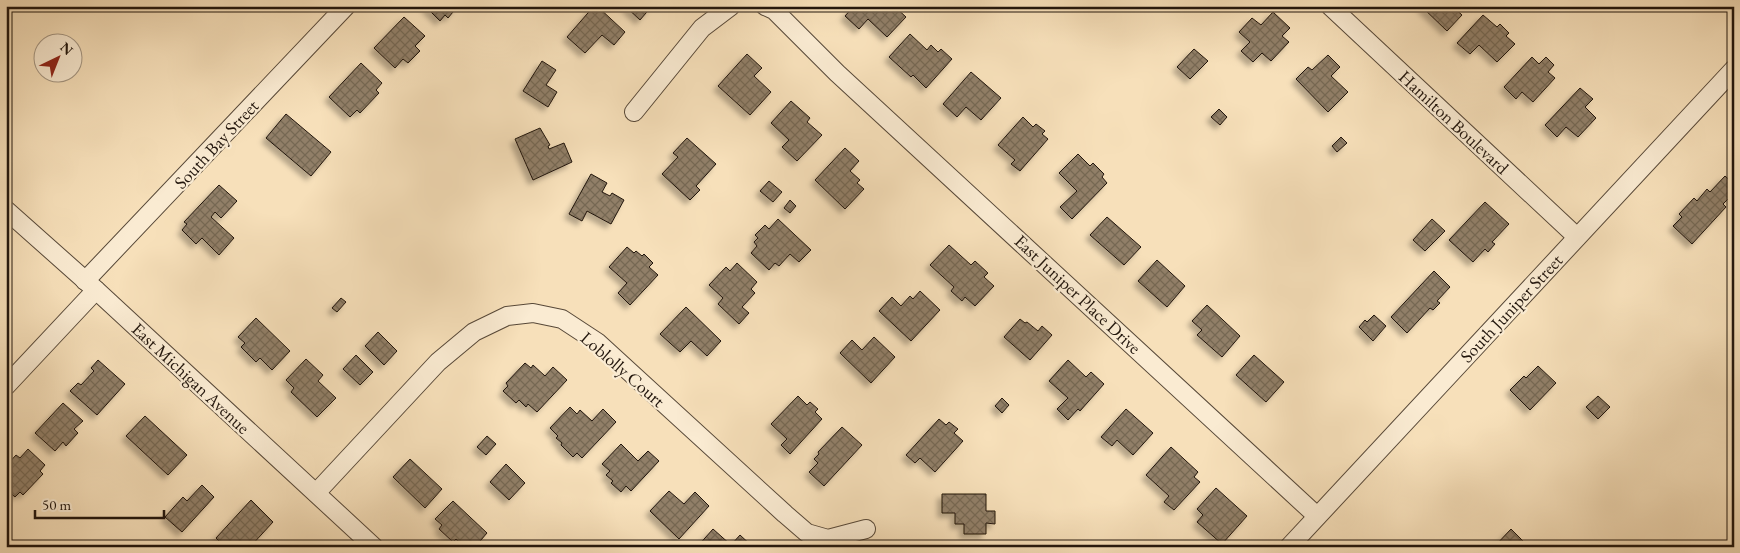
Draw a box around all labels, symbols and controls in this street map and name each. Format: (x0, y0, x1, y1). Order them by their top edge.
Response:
north arrow (32, 32, 82, 82)
text: N (57, 38, 78, 59)
street label: Hamilton Boulevard (1394, 65, 1515, 180)
street label: South Bay Street (169, 94, 263, 193)
street label: East Juniper Place Drive (1010, 229, 1146, 359)
street label: South Juniper Street (1455, 249, 1567, 367)
street label: East Michigan Avenue (127, 317, 255, 439)
street label: Loblolly Court (576, 326, 670, 412)
scale bar (35, 488, 164, 520)
text: 50 m (42, 495, 71, 514)

